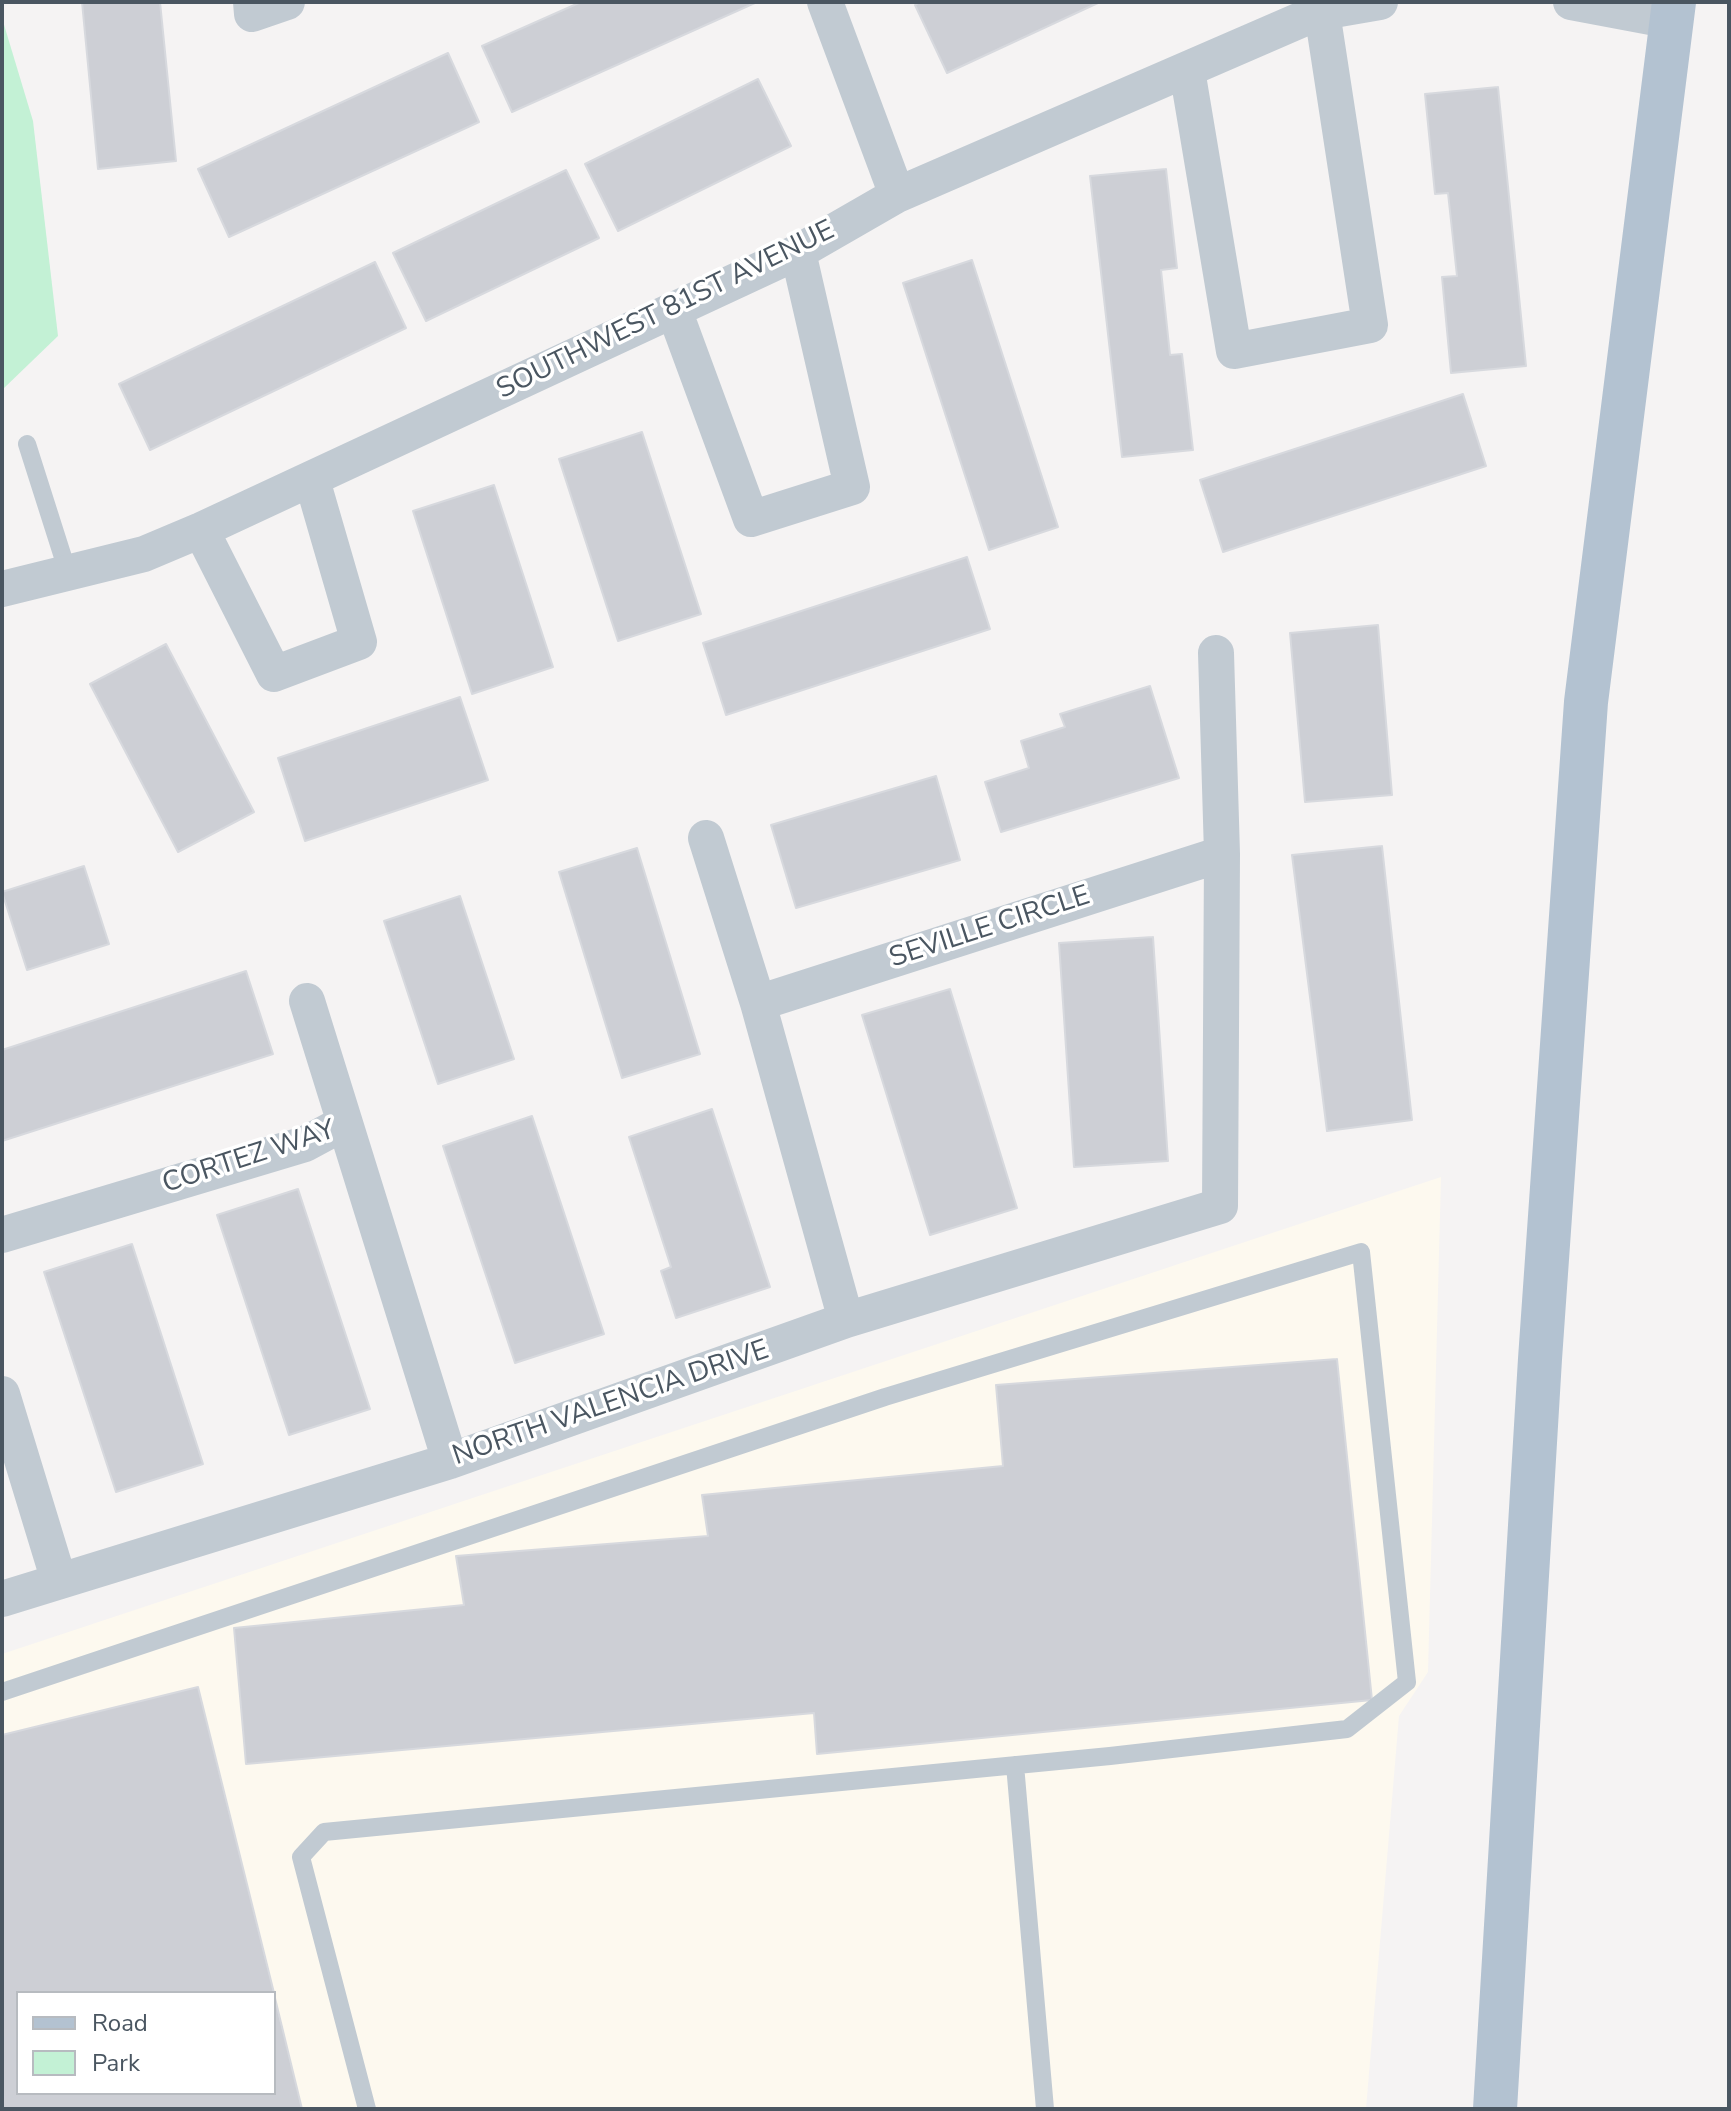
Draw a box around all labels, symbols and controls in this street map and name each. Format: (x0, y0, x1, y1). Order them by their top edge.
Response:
street label: SOUTHWEST 81ST AVENUE (492, 215, 840, 407)
street label: SEVILLE CIRCLE (886, 880, 1094, 976)
street label: CORTEZ WAY (159, 1114, 339, 1202)
street label: NORTH VALENCIA DRIVE (449, 1334, 773, 1474)
legend (16, 1991, 276, 2095)
text: Road (92, 2007, 148, 2039)
text: Park (92, 2047, 140, 2079)

